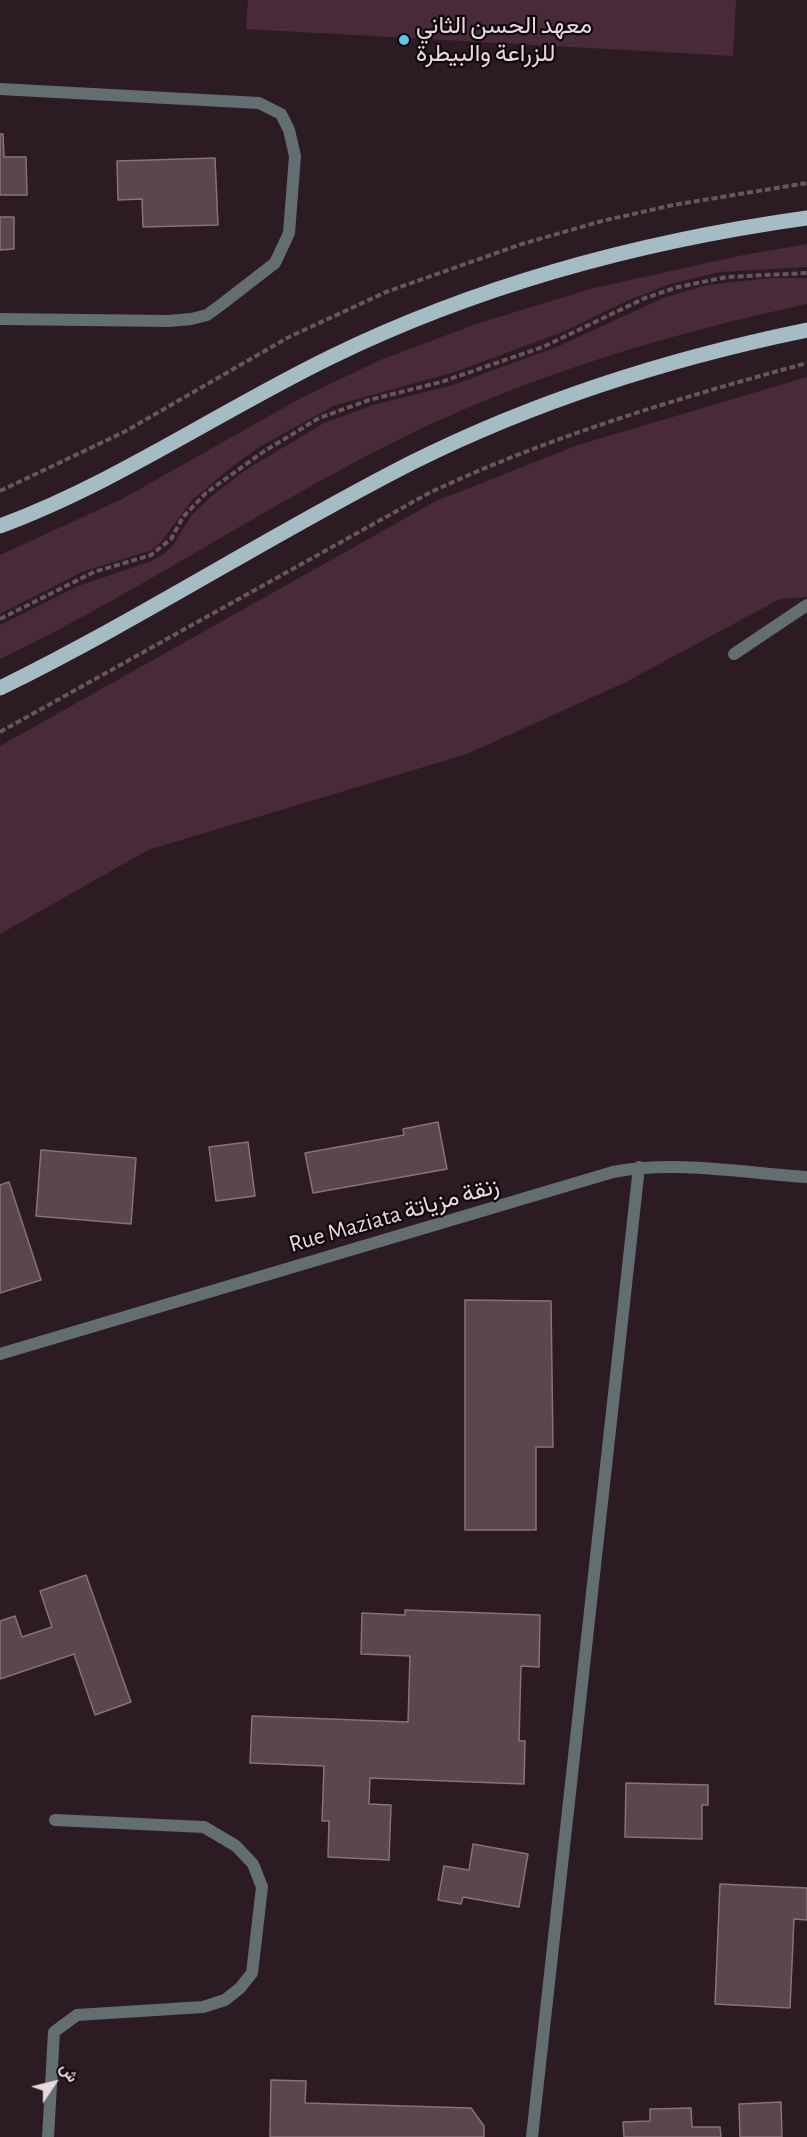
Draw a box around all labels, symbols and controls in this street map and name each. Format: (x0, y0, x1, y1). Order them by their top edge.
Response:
place label: معهد الحسن الثاني للزراعة والبيطرة (416, 12, 592, 68)
marker: معهد الحسن الثاني للزراعة والبيطرة (397, 33, 411, 47)
street label: Rue Maziata زنقة مزياتة (286, 1171, 502, 1259)
north arrow (24, 2053, 84, 2113)
text: ش (57, 2060, 81, 2085)

